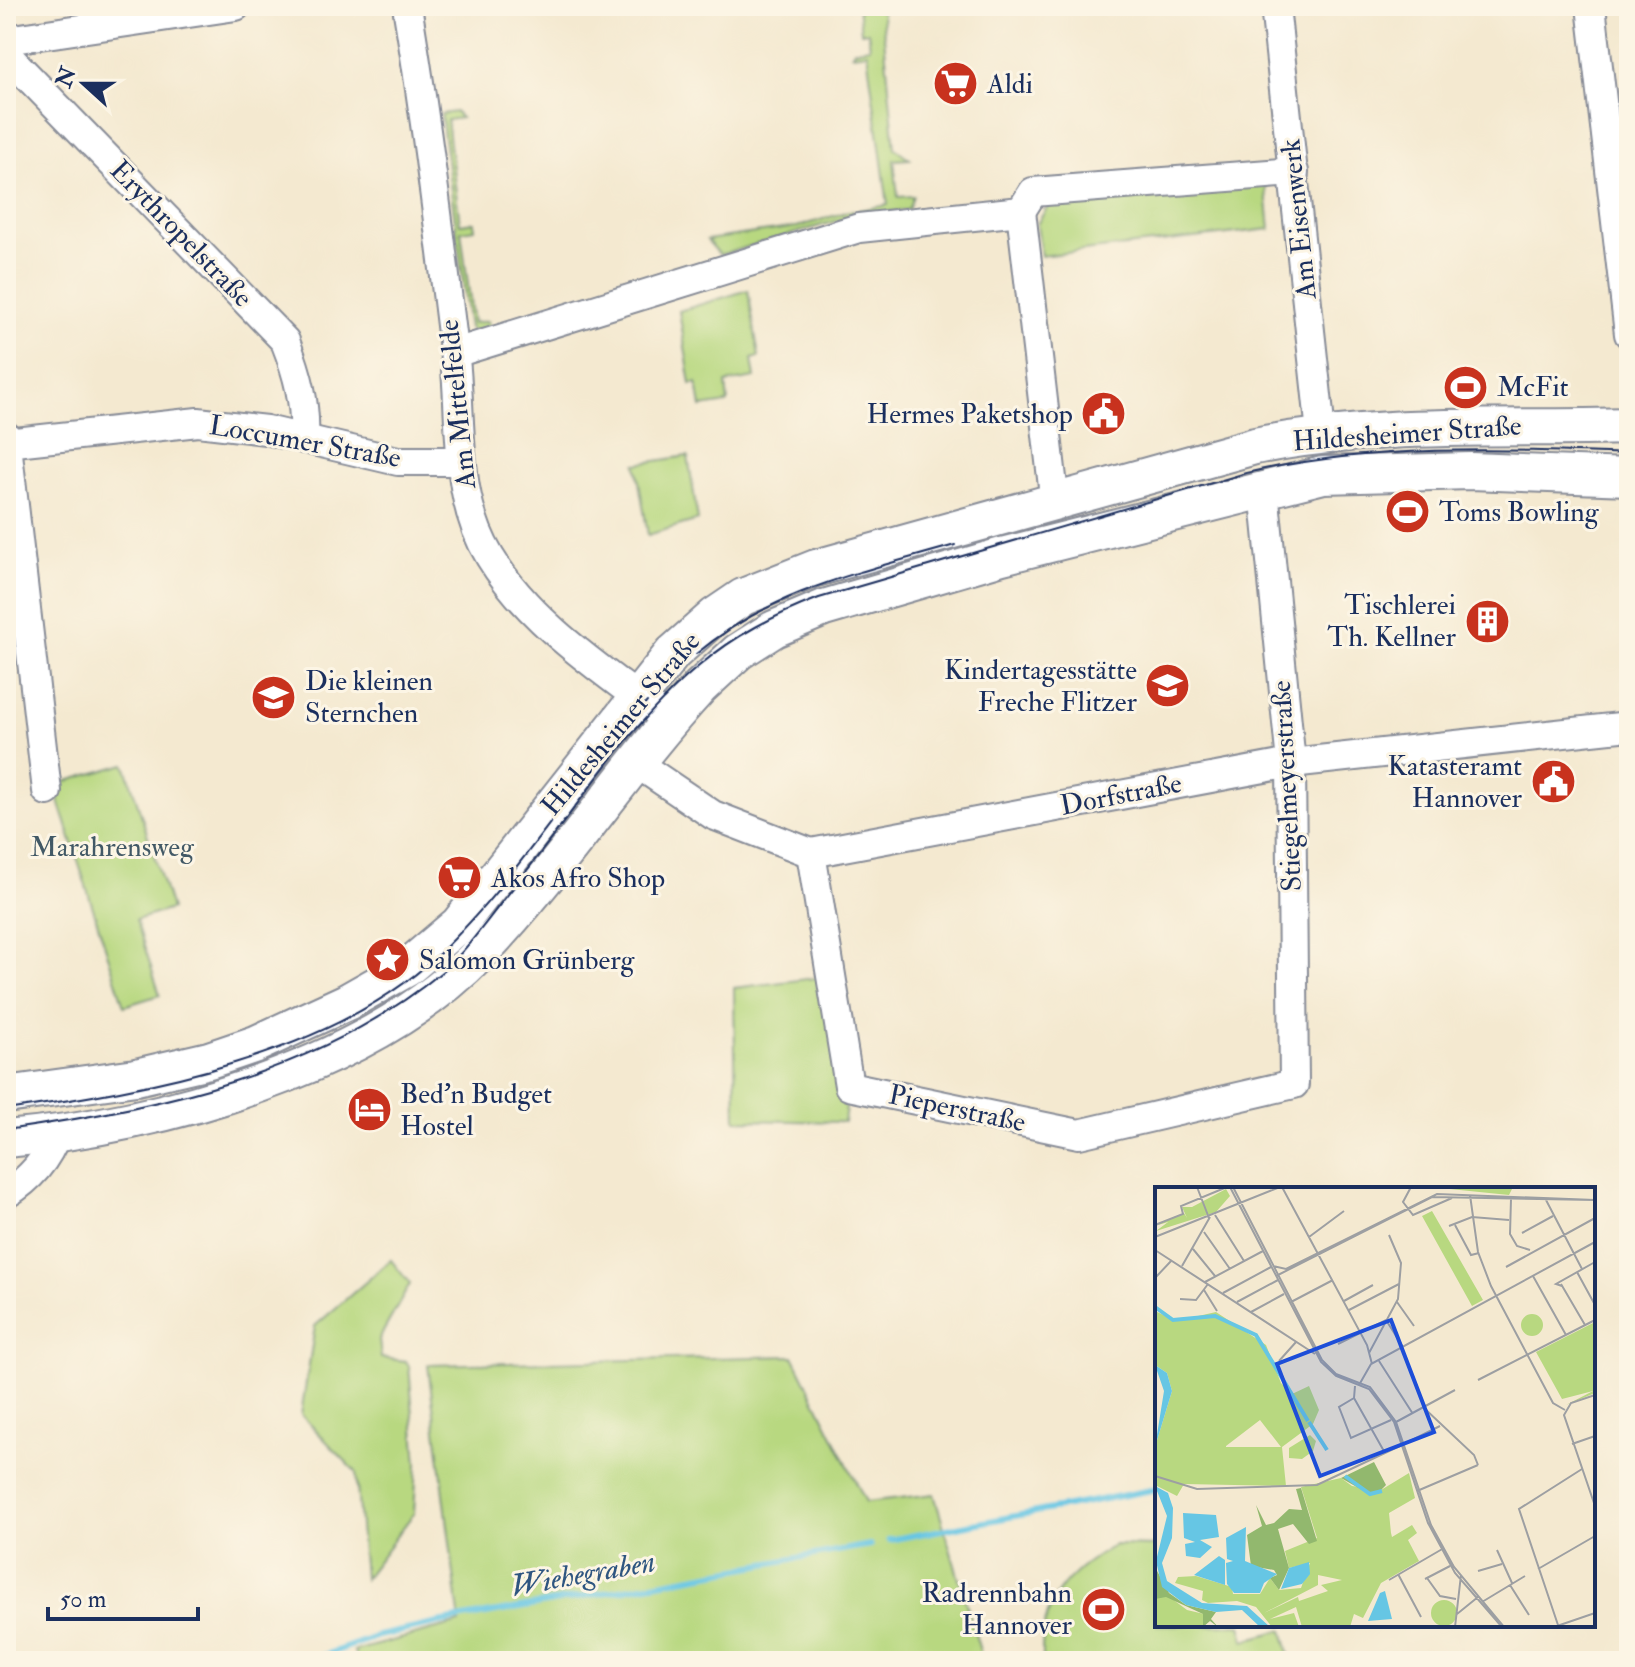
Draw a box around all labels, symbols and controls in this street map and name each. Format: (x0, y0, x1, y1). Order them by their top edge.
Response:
north arrow (44, 44, 124, 124)
supermarket icon: Aldi (932, 60, 980, 108)
text: N (49, 63, 83, 92)
place label: Aldi (986, 67, 1033, 102)
street label: Am Eisenwerk (1273, 137, 1325, 302)
street label: Erythropelstraße (102, 153, 260, 315)
street label: Am Mittelfelde (432, 317, 484, 491)
sports icon: McFit (1442, 363, 1490, 411)
place label: McFit (1497, 370, 1569, 405)
public building icon: Hermes Paketshop (1080, 390, 1128, 438)
place label: Hermes Paketshop (867, 397, 1073, 432)
street label: Loccumer Straße (206, 408, 404, 476)
street label: Hildesheimer Straße (1291, 409, 1523, 459)
sports icon: Toms Bowling (1384, 488, 1432, 536)
place label: Toms Bowling (1439, 495, 1600, 530)
place label: Tischlerei Th. Kellner (1327, 588, 1457, 655)
building icon: Tischlerei Th. Kellner (1463, 597, 1511, 645)
street label: Hildesheimer Straße (534, 625, 708, 823)
place label: Kindertagesstätte Freche Flitzer (944, 653, 1138, 720)
school or university icon: Kindertagesstätte Freche Flitzer (1144, 662, 1192, 710)
place label: Die kleinen Sternchen (305, 664, 433, 731)
school or university icon: Die kleinen Sternchen (250, 673, 298, 721)
street label: Stiegelmeyerstraße (1264, 679, 1310, 892)
place label: Katasteramt Hannover (1387, 749, 1523, 816)
public building icon: Katasteramt Hannover (1529, 758, 1577, 806)
street label: Dorfstraße (1057, 766, 1185, 824)
park label: Marahrensweg (30, 830, 195, 865)
supermarket icon: Akos Afro Shop (436, 854, 484, 902)
place label: Akos Afro Shop (490, 861, 665, 896)
place icon: Salomon Grünberg (364, 936, 412, 984)
place label: Salomon Grünberg (419, 943, 636, 978)
place label: Bed'n Budget Hostel (400, 1077, 552, 1144)
street label: Pieperstraße (885, 1077, 1029, 1141)
hotel icon: Bed'n Budget Hostel (345, 1086, 393, 1134)
inset map (1155, 1187, 1595, 1627)
water label: Wiehegraben (508, 1543, 658, 1605)
scale bar (48, 1571, 198, 1621)
place label: Radrennbahn Hannover (921, 1576, 1073, 1643)
text: 50 m (60, 1584, 107, 1615)
sports icon: Radrennbahn Hannover (1079, 1585, 1127, 1633)

